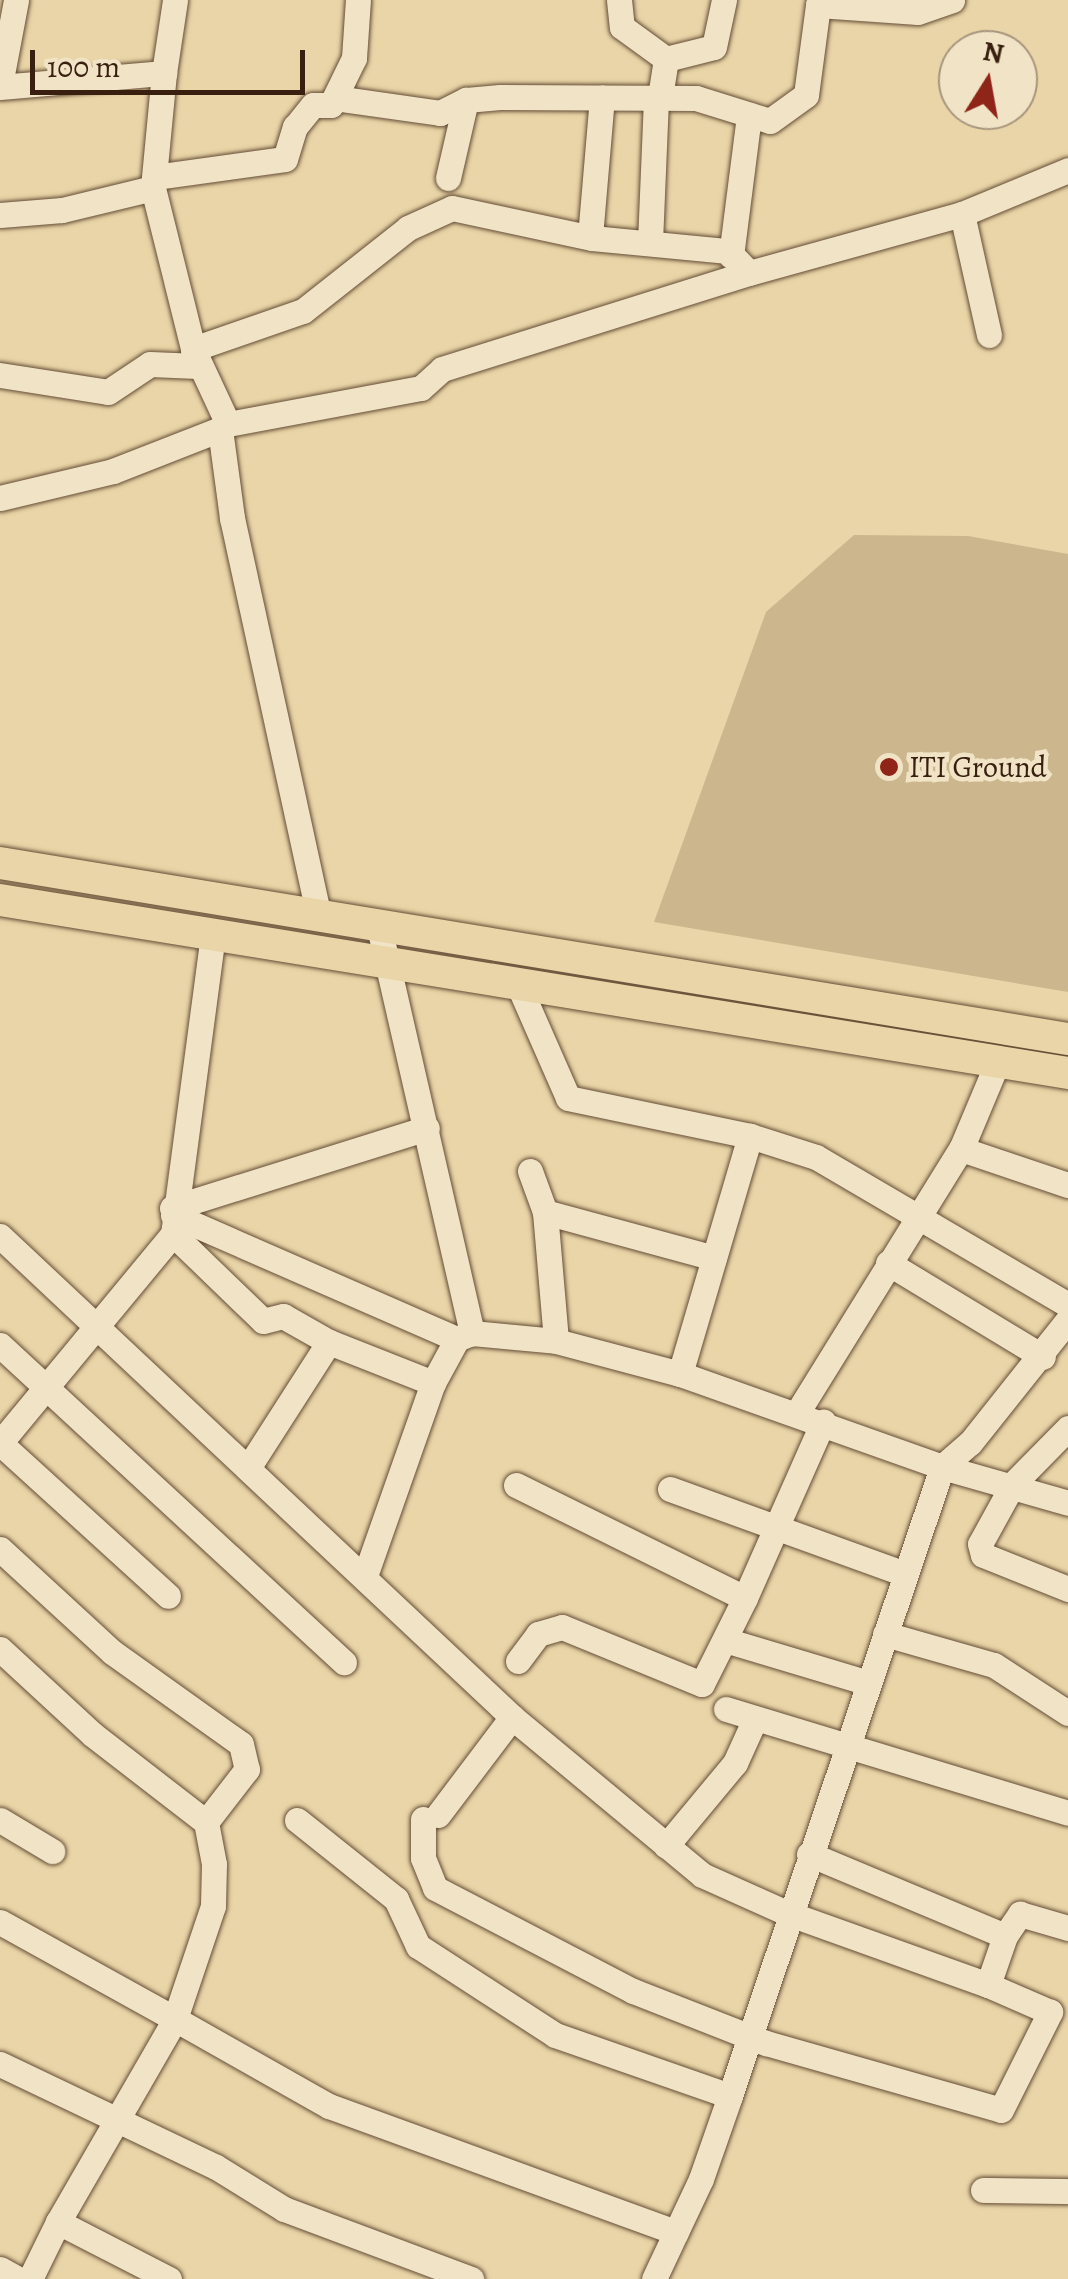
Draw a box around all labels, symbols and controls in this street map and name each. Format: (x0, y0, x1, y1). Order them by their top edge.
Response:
scale bar (35, 30, 310, 92)
north arrow (938, 30, 1038, 130)
text: N (980, 32, 1007, 73)
text: 100 m (47, 47, 120, 87)
place label: ITI Ground (909, 749, 1047, 785)
marker: ITI Ground (878, 756, 900, 778)

